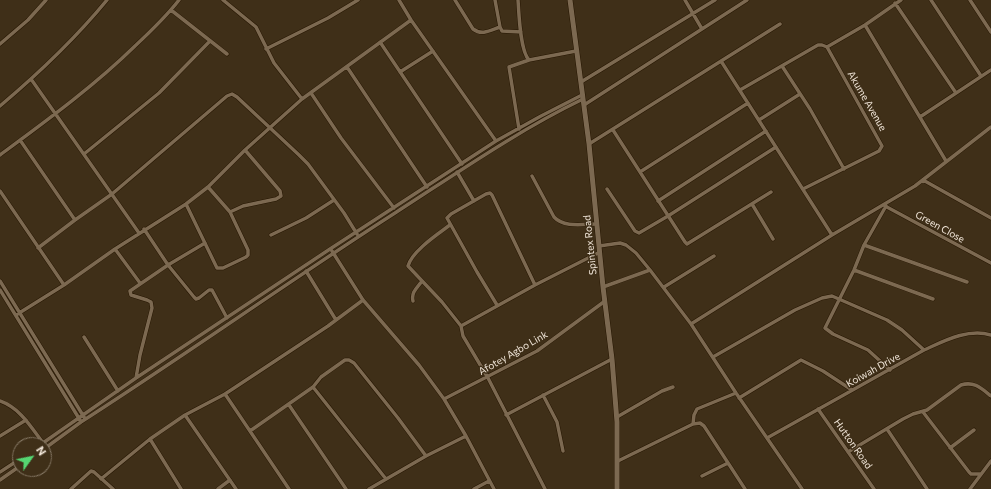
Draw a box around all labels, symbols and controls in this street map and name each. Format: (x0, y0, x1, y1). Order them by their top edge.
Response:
street label: Akume Avenue (845, 69, 889, 133)
street label: Green Close (913, 209, 967, 245)
street label: Spintex Road (581, 215, 599, 275)
street label: Afotey Agbo Link (476, 328, 550, 378)
street label: Koiwah Drive (844, 350, 902, 390)
street label: Hutton Road (831, 417, 875, 471)
north arrow (12, 437, 52, 477)
text: N (34, 444, 49, 458)

